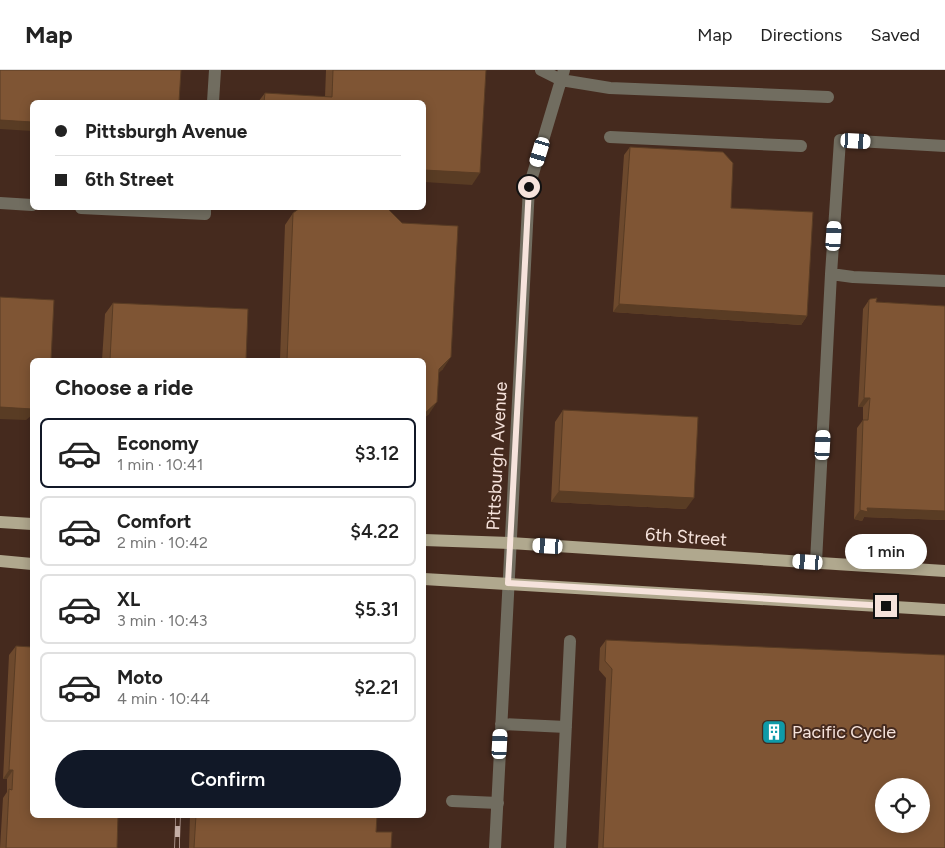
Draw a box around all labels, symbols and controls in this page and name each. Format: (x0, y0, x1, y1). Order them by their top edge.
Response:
text: Map (25, 20, 73, 49)
text: Map (697, 24, 732, 46)
text: Directions (760, 24, 842, 46)
text: Saved (870, 24, 920, 46)
text: Pittsburgh Avenue (85, 120, 247, 143)
car (840, 133, 871, 149)
car (528, 135, 551, 169)
text: 6th Street (85, 168, 174, 191)
route start (518, 176, 540, 198)
car (825, 221, 842, 251)
text: Choose a ride (55, 374, 193, 401)
street label: Pittsburgh Avenue (482, 381, 512, 531)
car (814, 430, 831, 460)
icon: car (57, 431, 102, 476)
text: Economy (117, 432, 199, 455)
text: $3.12 (355, 442, 399, 465)
text: 1 min · 10:41 (117, 455, 203, 474)
icon: car (57, 509, 102, 554)
text: Comfort (117, 510, 192, 533)
text: $4.22 (350, 520, 399, 543)
street label: 6th Street (644, 523, 728, 551)
text: 2 min · 10:42 (117, 533, 208, 552)
callout: 1 min (845, 534, 927, 568)
car (532, 538, 563, 554)
text: 1 min (867, 542, 905, 561)
car (792, 553, 823, 571)
icon: car (57, 587, 102, 632)
text: XL (117, 588, 140, 611)
route end (875, 595, 897, 617)
text: $5.31 (355, 598, 399, 621)
text: 3 min · 10:43 (117, 611, 207, 630)
icon: car (57, 665, 102, 710)
text: Moto (117, 666, 163, 689)
text: $2.21 (354, 676, 399, 699)
text: 4 min · 10:44 (117, 689, 210, 708)
building icon: Pacific Cycle (761, 719, 787, 745)
place label: Pacific Cycle (792, 721, 896, 743)
car (491, 729, 508, 759)
button: Confirm (55, 750, 401, 808)
map controls (875, 778, 930, 833)
button: locate (875, 778, 930, 833)

